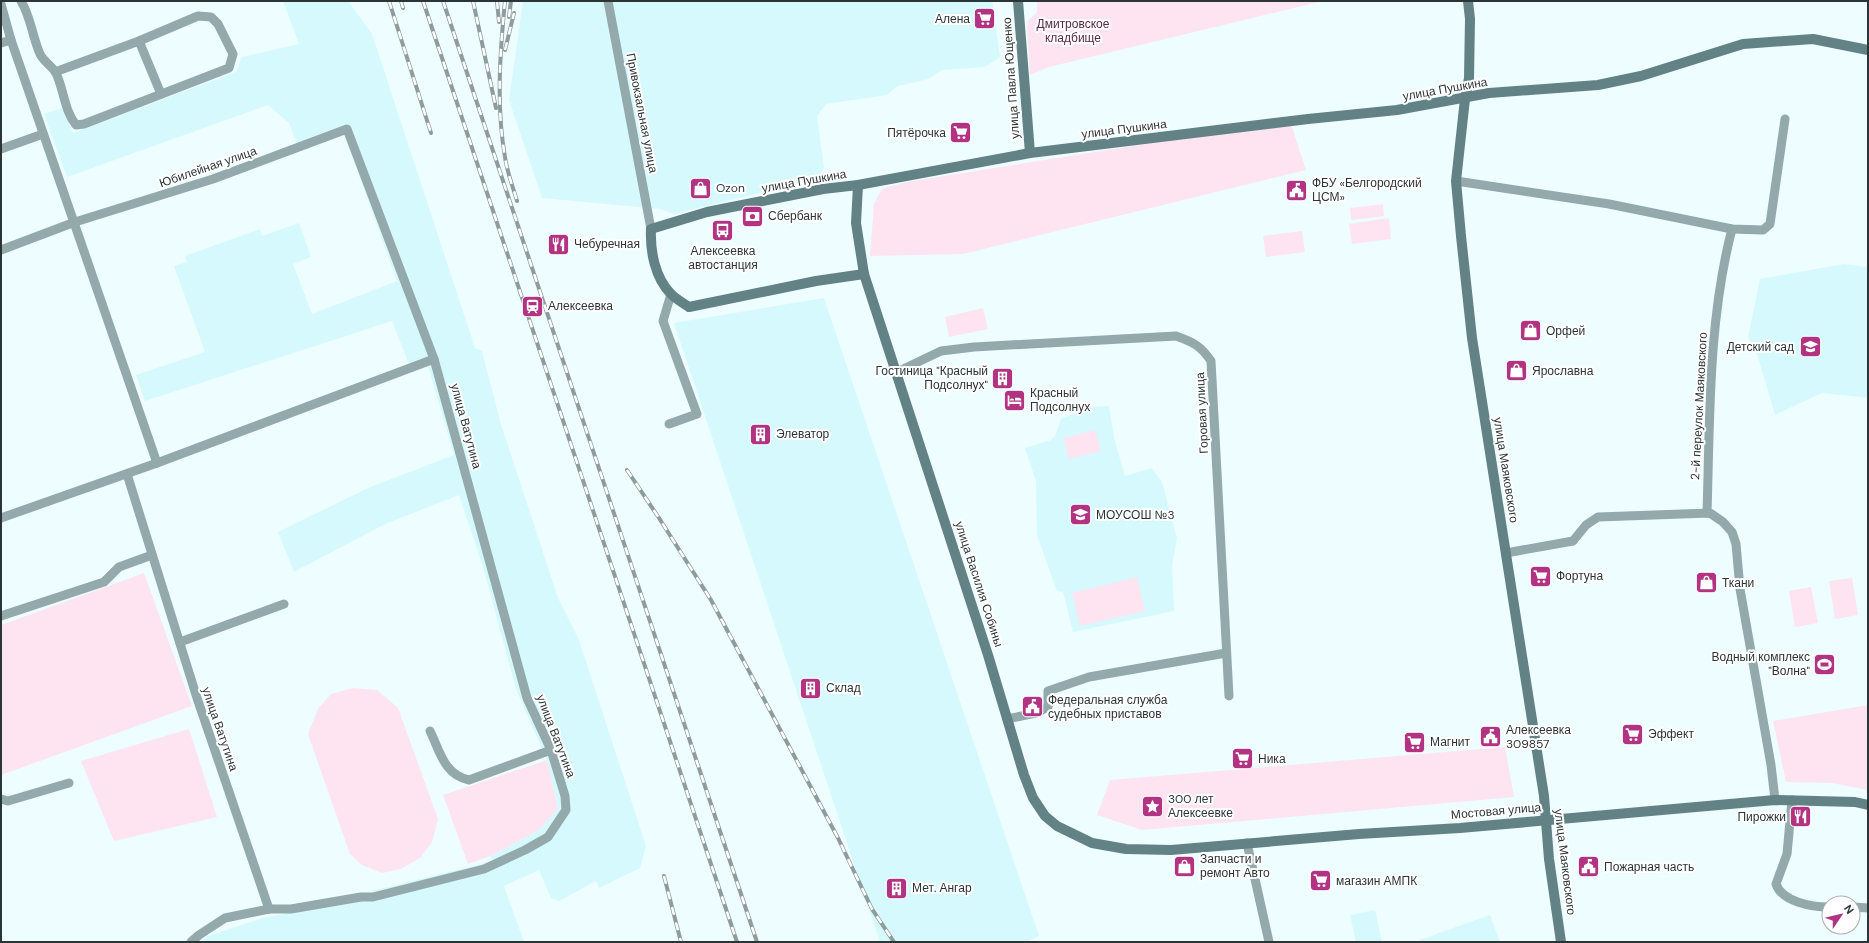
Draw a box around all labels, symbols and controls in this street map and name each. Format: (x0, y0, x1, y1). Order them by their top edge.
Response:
supermarket icon: Алена (972, 6, 998, 32)
place label: Алена (935, 11, 970, 27)
street label: улица Павла Ющенко (999, 16, 1023, 139)
park label: Дмитровское кладбище (1037, 16, 1110, 46)
street label: Привокзальная улица (623, 52, 662, 175)
street label: улица Пушкина (1401, 74, 1489, 104)
street label: улица Пушкина (1081, 116, 1168, 142)
supermarket icon: Пятёрочка (948, 120, 974, 146)
place label: Пятёрочка (887, 125, 946, 141)
street label: Юбилейная улица (157, 143, 259, 191)
street label: улица Пушкина (760, 166, 848, 196)
shop icon: Ozon (687, 175, 713, 201)
place label: ФБУ «Белгородский ЦСМ» (1312, 175, 1422, 205)
public building icon: ФБУ «Белгородский ЦСМ» (1284, 177, 1310, 203)
place label: Ozon (716, 180, 745, 196)
bank icon: Сбербанк (740, 203, 766, 229)
place label: Сбербанк (768, 208, 823, 224)
bus stop icon: Алексеевка автостанция (710, 217, 736, 243)
restaurant icon: Чебуречная (545, 231, 571, 257)
place label: Чебуречная (574, 236, 640, 252)
place label: Алексеевка автостанция (688, 243, 758, 273)
station icon: Алексеевка (519, 293, 545, 319)
place label: Алексеевка (548, 298, 613, 314)
shop icon: Орфей (1517, 318, 1543, 344)
place label: Орфей (1546, 323, 1585, 339)
street label: 2-й переулок Маяковского (1687, 331, 1711, 480)
school or university icon: Детский сад (1797, 334, 1823, 360)
place label: Детский сад (1727, 339, 1794, 355)
shop icon: Ярославна (1503, 358, 1529, 384)
place label: Гостиница "Красный Подсолнух" (876, 363, 989, 393)
place label: Ярославна (1532, 363, 1594, 379)
building icon: Гостиница "Красный Подсолнух" (990, 365, 1016, 391)
street label: Горовая улица (1192, 372, 1212, 454)
street label: улица Ватутина (447, 382, 485, 471)
place label: Красный Подсолнух (1030, 385, 1090, 415)
hotel icon: Красный Подсолнух (1002, 387, 1028, 413)
street label: улица Маяковского (1490, 416, 1522, 524)
building icon: Элеватор (747, 421, 773, 447)
place label: Элеватор (776, 426, 830, 442)
school or university icon: МОУСОШ №3 (1067, 502, 1093, 528)
place label: МОУСОШ №3 (1096, 507, 1175, 523)
street label: улица Василия Собины (951, 519, 1007, 649)
supermarket icon: Фортуна (1527, 563, 1553, 589)
place label: Фортуна (1556, 568, 1603, 584)
shop icon: Ткани (1694, 570, 1720, 596)
place label: Ткани (1722, 575, 1754, 591)
place label: Водный комплекс "Волна" (1712, 649, 1811, 679)
sports icon: Водный комплекс "Волна" (1812, 651, 1838, 677)
building icon: Склад (797, 675, 823, 701)
place label: Склад (826, 680, 861, 696)
street label: улица Ватутина (198, 685, 242, 773)
street label: улица Ватутина (533, 692, 579, 780)
place label: Федеральная служба судебных приставов (1048, 692, 1168, 722)
public building icon: Федеральная служба судебных приставов (1019, 694, 1045, 720)
supermarket icon: Эффект (1619, 721, 1645, 747)
place label: Алексеевка 309857 (1506, 722, 1571, 752)
public building icon: Алексеевка 309857 (1477, 724, 1503, 750)
place label: Эффект (1648, 726, 1694, 742)
supermarket icon: Магнит (1402, 729, 1428, 755)
place label: Магнит (1430, 734, 1471, 750)
supermarket icon: Ника (1230, 746, 1256, 772)
place label: Ника (1258, 751, 1286, 767)
place label: 300 лет Алексеевке (1168, 791, 1233, 821)
place icon: 300 лет Алексеевке (1139, 793, 1165, 819)
street label: Мостовая улица (1450, 799, 1542, 823)
restaurant icon: Пирожки (1788, 804, 1814, 830)
street label: улица Маяковского (1551, 808, 1579, 916)
place label: Пирожки (1737, 809, 1786, 825)
place label: Запчасти и ремонт Авто (1200, 851, 1270, 881)
shop icon: Запчасти и ремонт Авто (1171, 853, 1197, 879)
public building icon: Пожарная часть (1575, 854, 1601, 880)
place label: Пожарная часть (1604, 859, 1694, 875)
supermarket icon: магазин АМПК (1308, 868, 1334, 894)
place label: магазин АМПК (1336, 873, 1417, 889)
building icon: Мет. Ангар (884, 875, 910, 901)
place label: Мет. Ангар (912, 880, 972, 896)
north arrow (1821, 895, 1861, 935)
text: N (1841, 902, 1857, 917)

